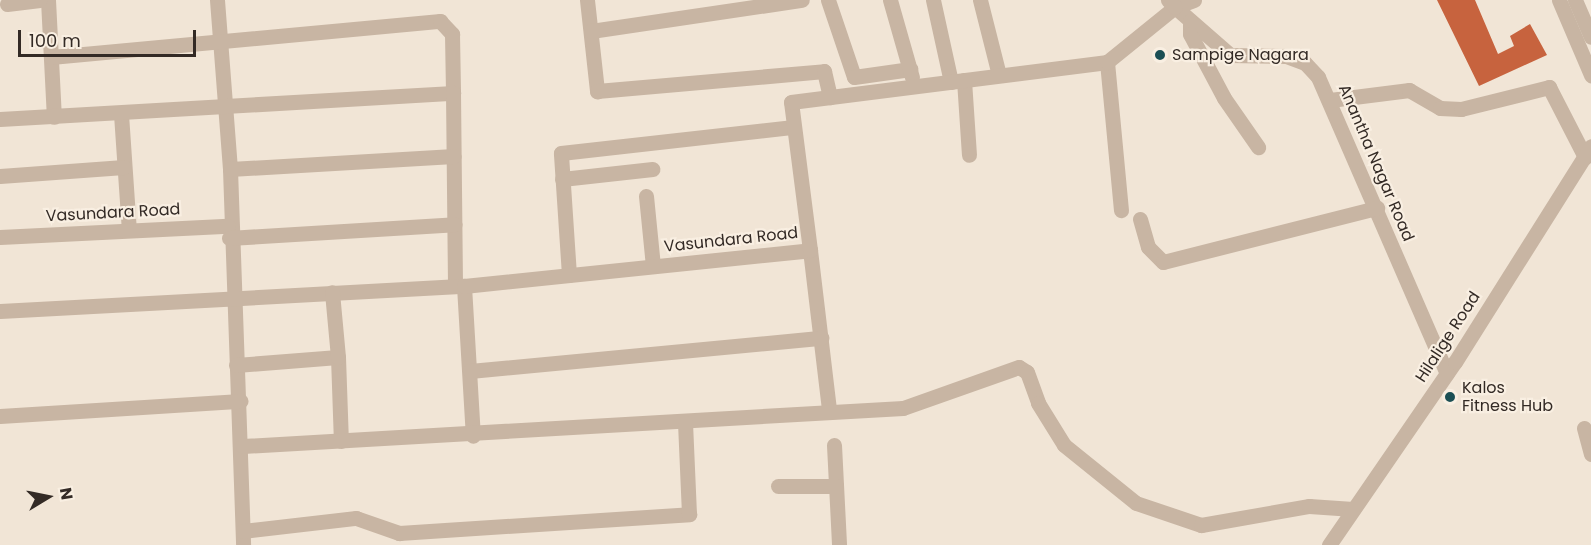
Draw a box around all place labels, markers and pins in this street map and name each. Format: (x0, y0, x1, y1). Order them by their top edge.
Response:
place label: Sampige Nagara (1172, 45, 1309, 65)
marker: Sampige Nagara (1153, 48, 1167, 62)
place label: Kalos Fitness Hub (1462, 378, 1553, 416)
marker: Kalos Fitness Hub (1443, 390, 1457, 404)

